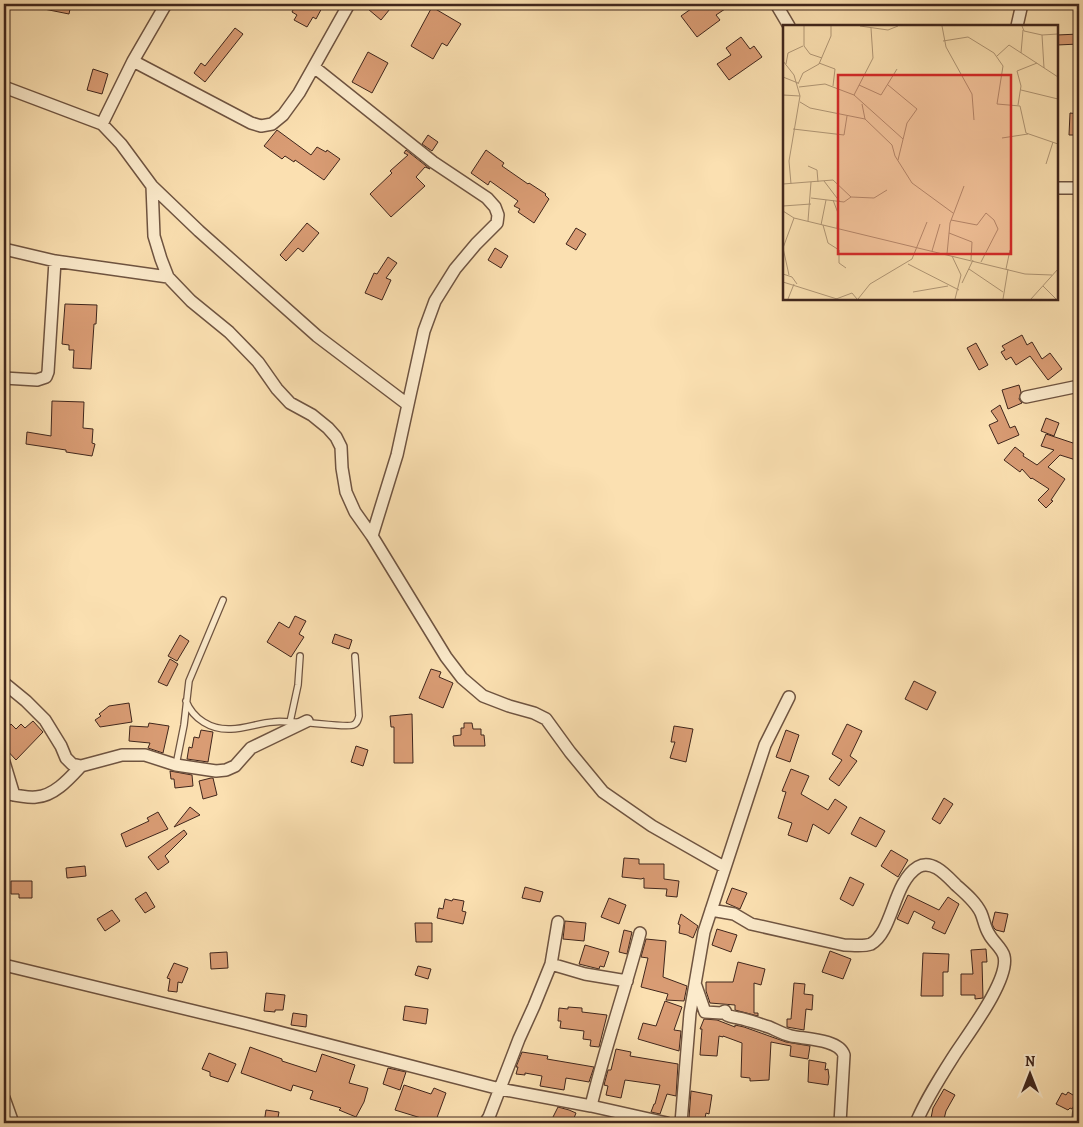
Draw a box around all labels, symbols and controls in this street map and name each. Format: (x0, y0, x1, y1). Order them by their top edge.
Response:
inset map (783, 25, 1058, 300)
north arrow (1006, 1050, 1056, 1100)
text: N (1025, 1052, 1035, 1071)

